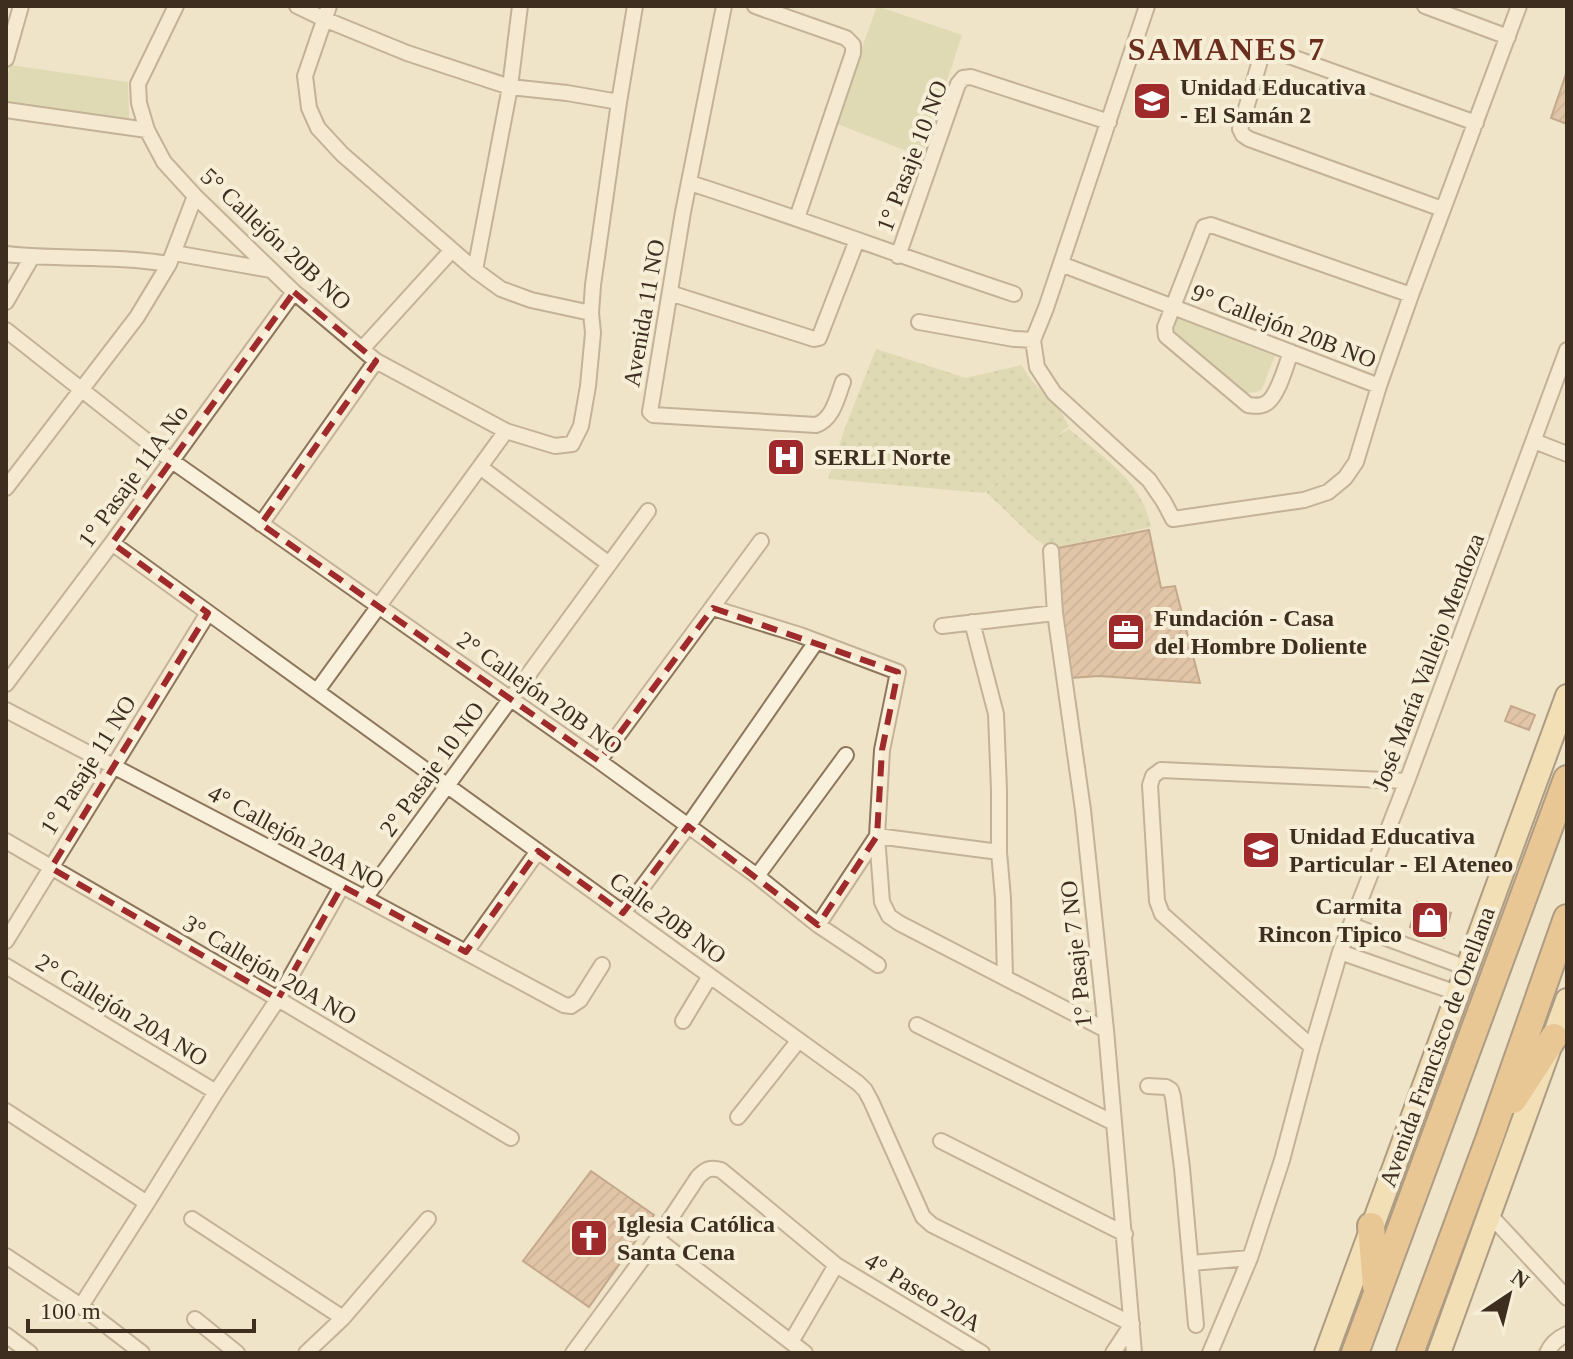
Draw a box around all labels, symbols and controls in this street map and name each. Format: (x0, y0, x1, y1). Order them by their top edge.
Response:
district label: SAMANES 7 (1128, 31, 1326, 67)
place label: Unidad Educativa - El Samán 2 (1180, 74, 1366, 128)
street label: 1° Pasaje 10 NO (871, 77, 953, 235)
school or university icon: Unidad Educativa - El Samán 2 (1131, 80, 1173, 122)
street label: 5° Callejón 20B NO (196, 163, 356, 315)
street label: Avenida 11 NO (618, 237, 670, 389)
street label: 9° Callejón 20B NO (1188, 279, 1380, 373)
street label: 1° Pasaje 11A No (73, 400, 193, 552)
hospital icon: SERLI Norte (765, 436, 807, 478)
place label: SERLI Norte (814, 444, 951, 470)
street label: José María Vallejo Mendoza (1367, 529, 1489, 794)
place label: Fundación - Casa del Hombre Doliente (1154, 605, 1367, 659)
office icon: Fundación - Casa del Hombre Doliente (1105, 611, 1147, 653)
street label: 2° Callejón 20B NO (452, 626, 628, 760)
street label: 1° Pasaje 11 NO (35, 691, 141, 839)
street label: 2° Pasaje 10 NO (375, 697, 489, 841)
street label: 4° Callejón 20A NO (204, 780, 388, 894)
place label: Unidad Educativa Particular - El Ateneo (1289, 823, 1513, 877)
school or university icon: Unidad Educativa Particular - El Ateneo (1240, 829, 1282, 871)
street label: Calle 20B NO (605, 867, 731, 969)
street label: 1° Pasaje 7 NO (1055, 879, 1097, 1029)
place label: Carmita Rincon Tipico (1258, 893, 1402, 947)
shop icon: Carmita Rincon Tipico (1409, 899, 1451, 941)
street label: Avenida Francisco de Orellana (1374, 903, 1500, 1191)
street label: 3° Callejón 20A NO (179, 910, 361, 1030)
street label: 2° Callejón 20A NO (31, 948, 213, 1072)
place label: Iglesia Católica Santa Cena (617, 1211, 775, 1265)
church icon: Iglesia Católica Santa Cena (568, 1217, 610, 1259)
street label: 4° Paseo 20A (860, 1247, 986, 1337)
north arrow (1469, 1255, 1549, 1335)
text: N (1507, 1264, 1534, 1294)
scale bar (28, 1283, 254, 1333)
text: 100 m (40, 1298, 101, 1324)

